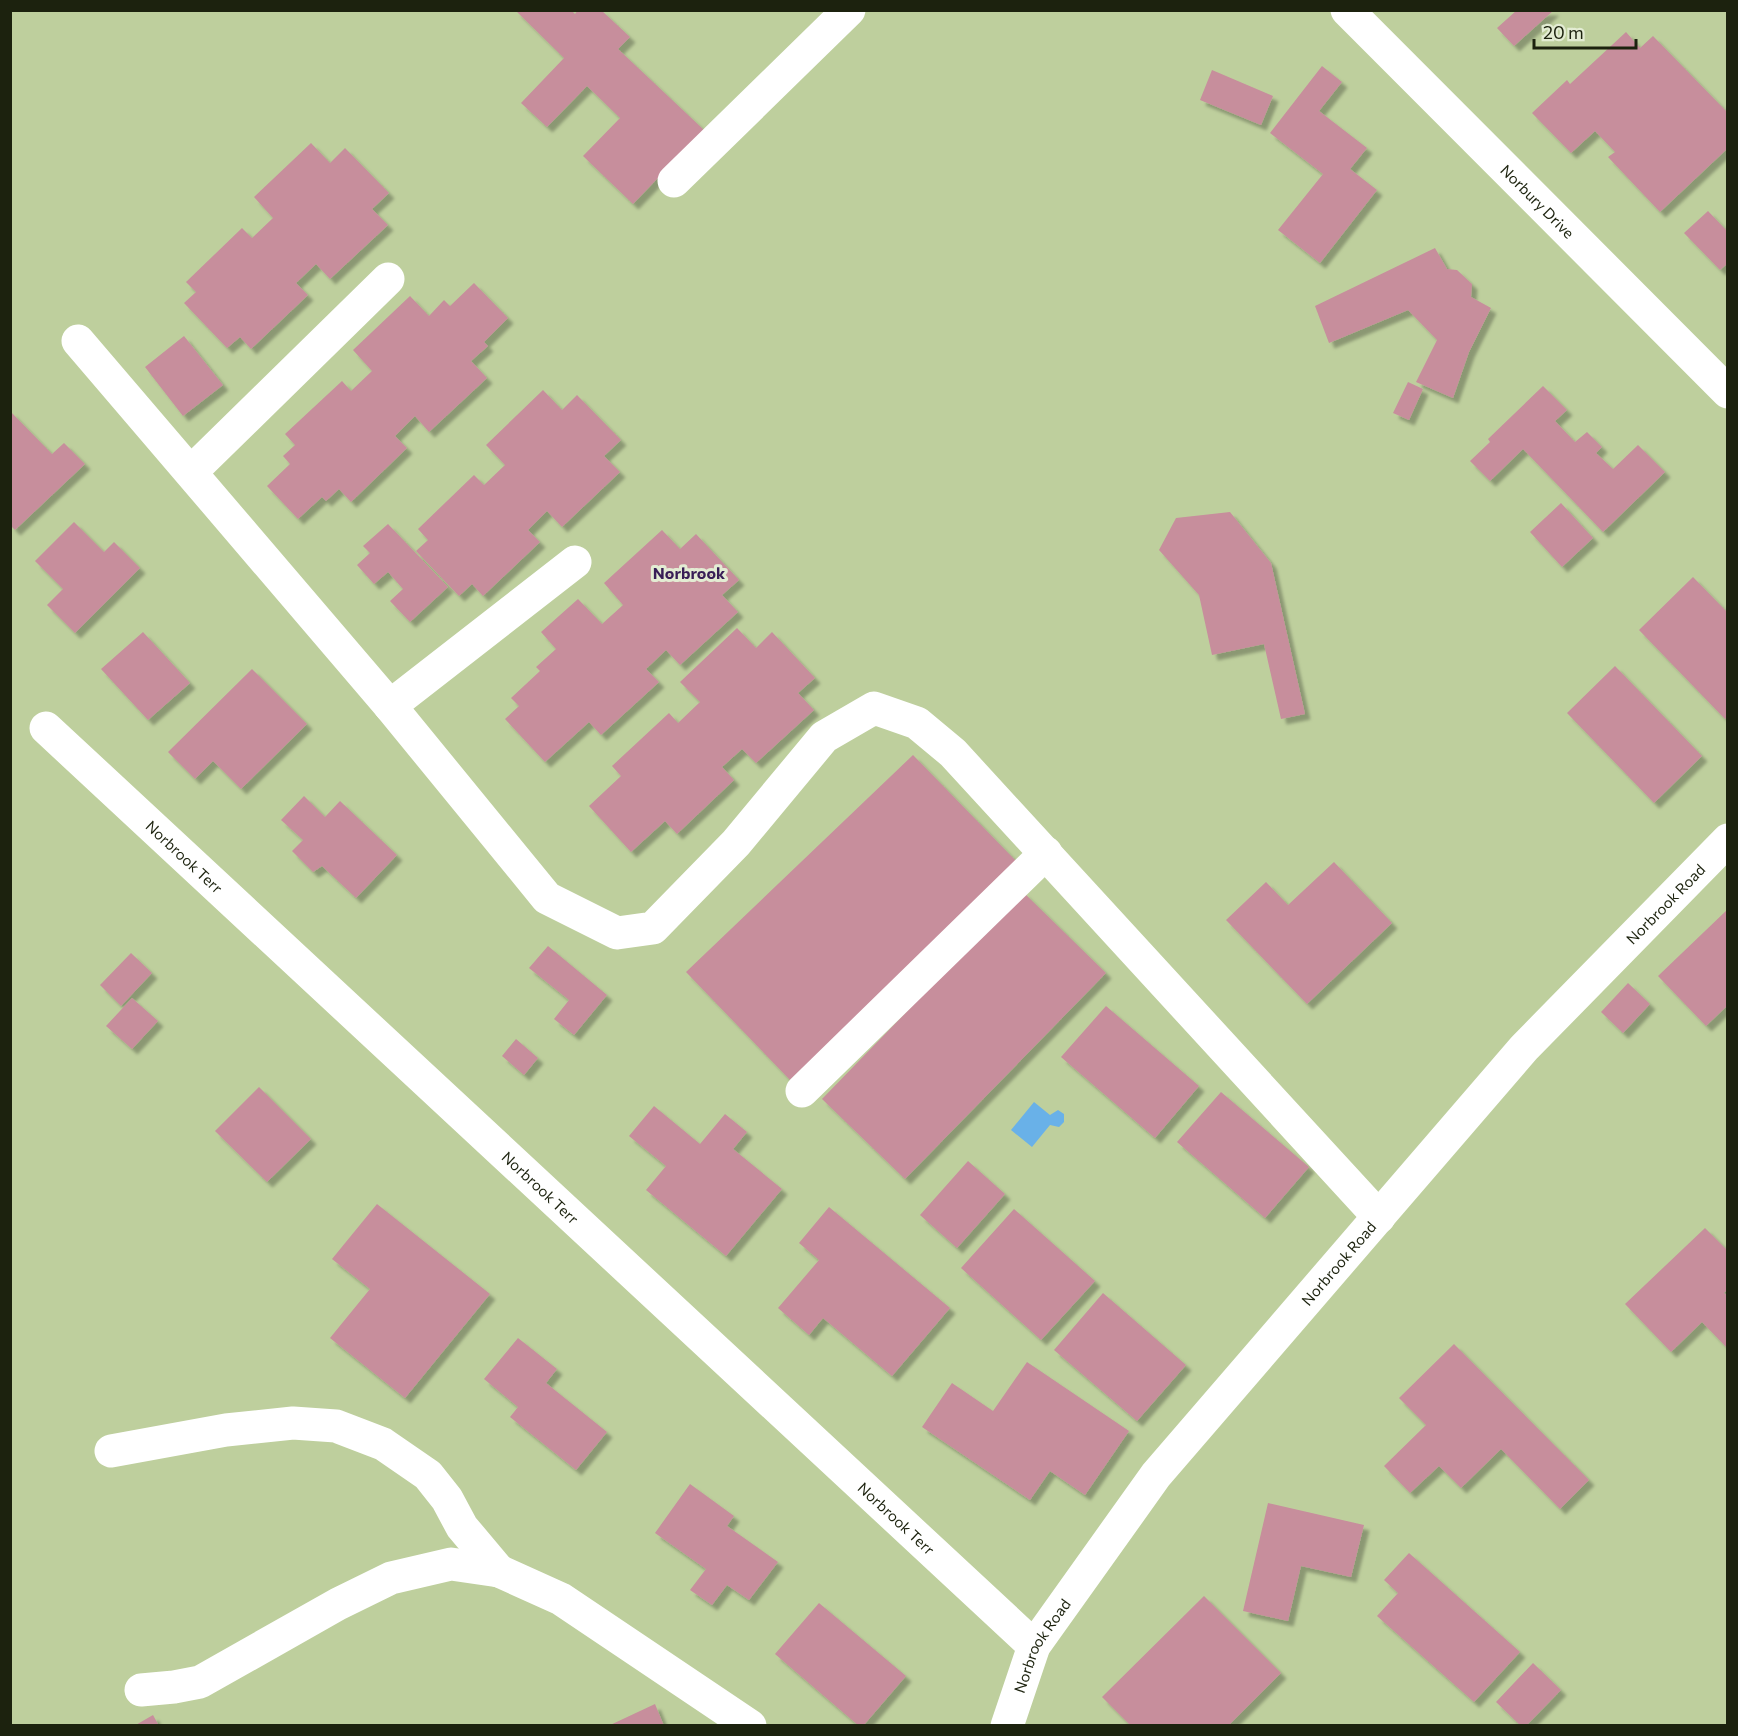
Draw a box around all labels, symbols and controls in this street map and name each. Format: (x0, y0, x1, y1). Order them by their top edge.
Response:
scale bar (1534, 12, 1636, 50)
text: 20 m (1543, 21, 1584, 43)
street label: Norbury Drive (1497, 161, 1578, 242)
district label: Norbrook (653, 563, 726, 582)
street label: Norbrook Terr (142, 817, 227, 897)
street label: Norbrook Road (1622, 860, 1708, 948)
street label: Norbrook Terr (498, 1147, 583, 1227)
street label: Norbrook Road (1297, 1218, 1380, 1309)
street label: Norbrook Terr (854, 1478, 939, 1558)
street label: Norbrook Road (1010, 1595, 1074, 1695)

